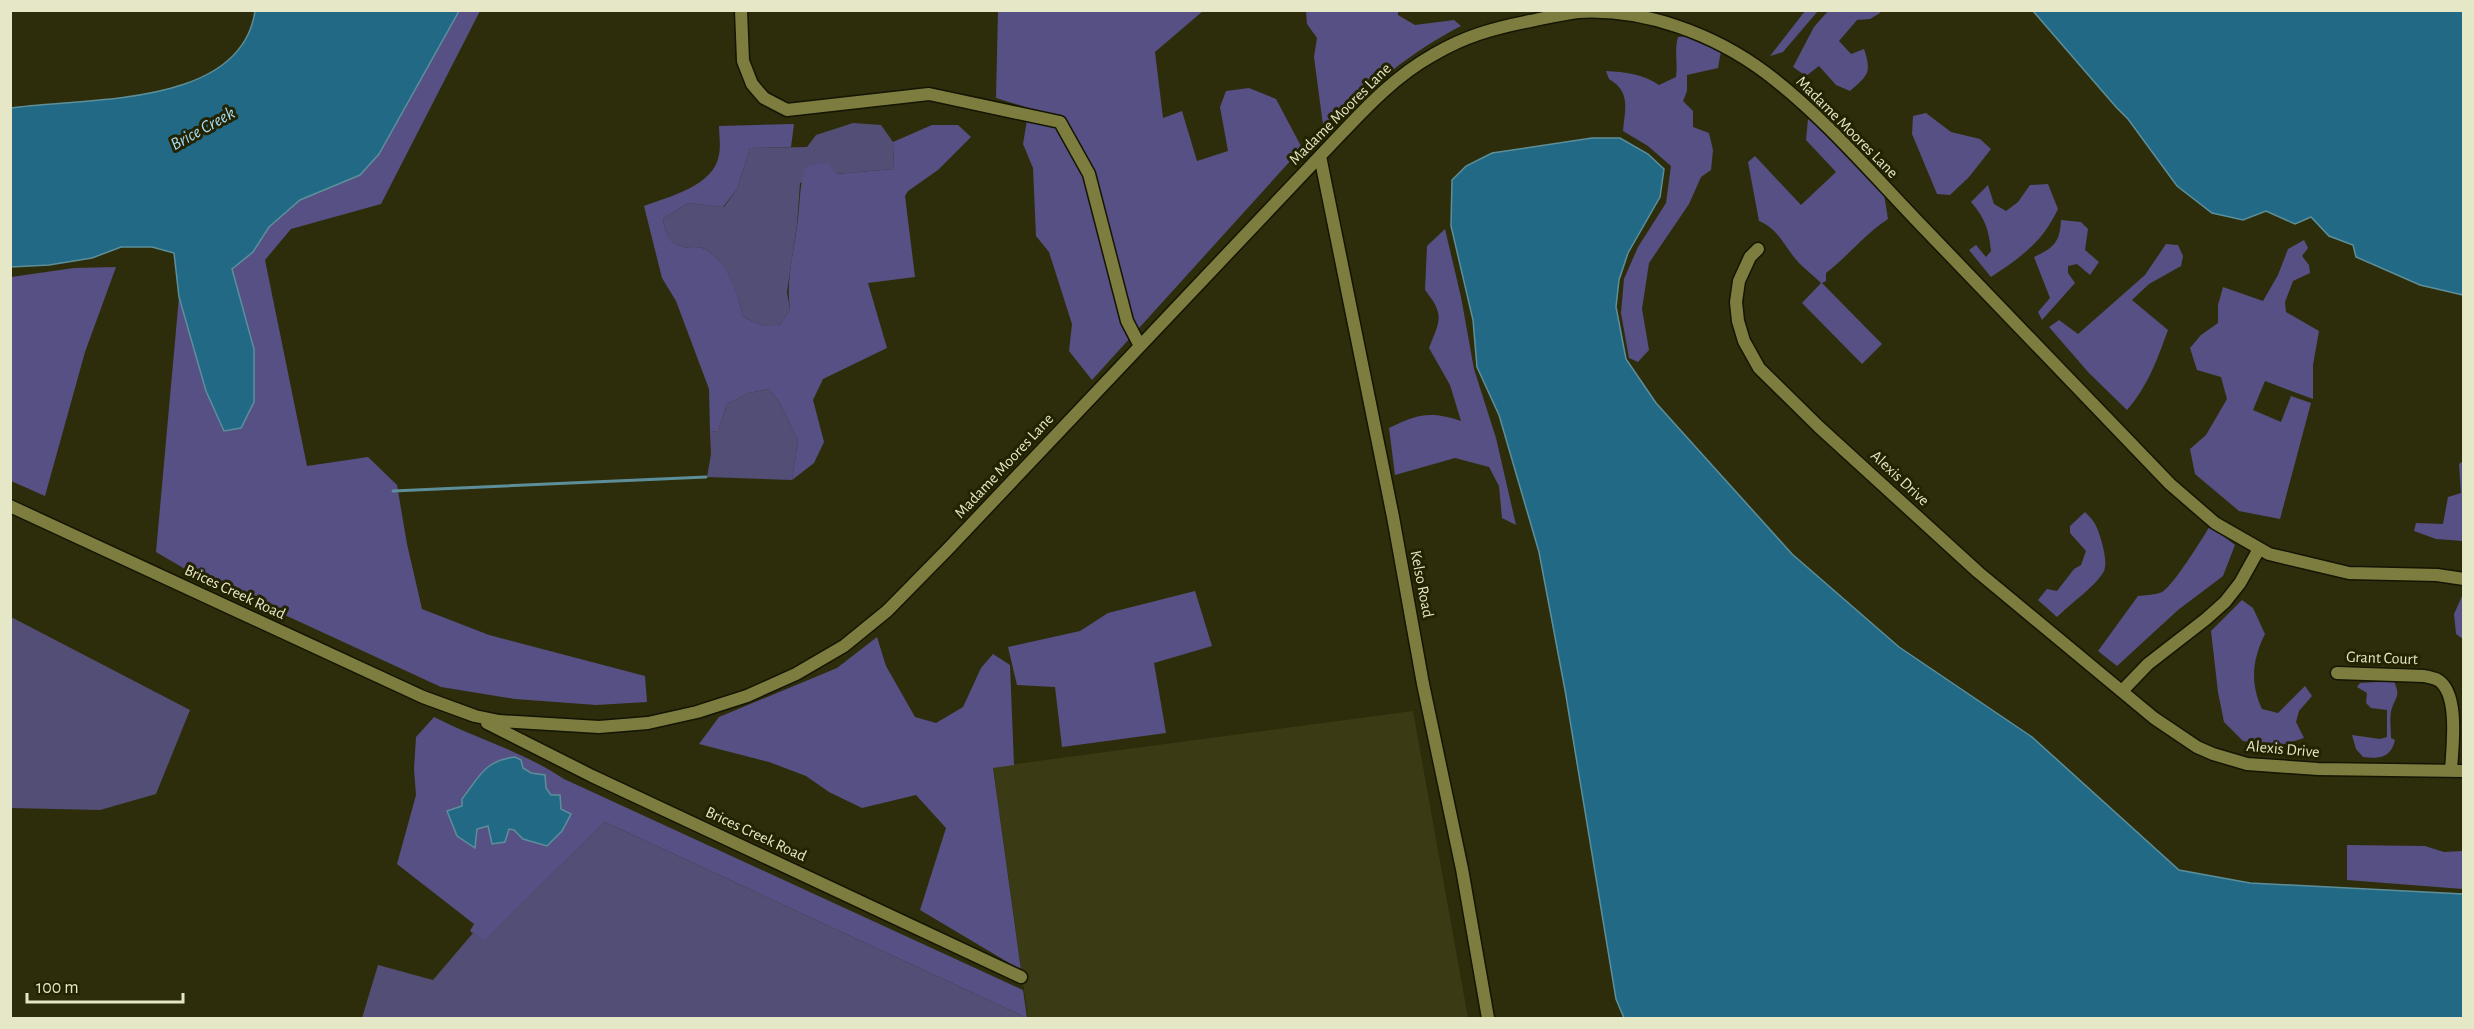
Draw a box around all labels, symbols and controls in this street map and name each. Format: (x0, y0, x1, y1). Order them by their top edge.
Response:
street label: Madame Moores Lane (1286, 60, 1394, 168)
street label: Madame Moores Lane (1793, 73, 1901, 181)
water label: Brice Creek (168, 104, 238, 154)
street label: Madame Moores Lane (952, 411, 1056, 521)
street label: Alexis Drive (1868, 447, 1932, 509)
street label: Kelso Road (1408, 549, 1436, 619)
street label: Brices Creek Road (182, 562, 288, 622)
street label: Grant Court (2346, 649, 2418, 667)
street label: Alexis Drive (2246, 738, 2320, 760)
street label: Brices Creek Road (703, 804, 809, 864)
scale bar (27, 966, 183, 1004)
text: 100 m (36, 979, 79, 997)

